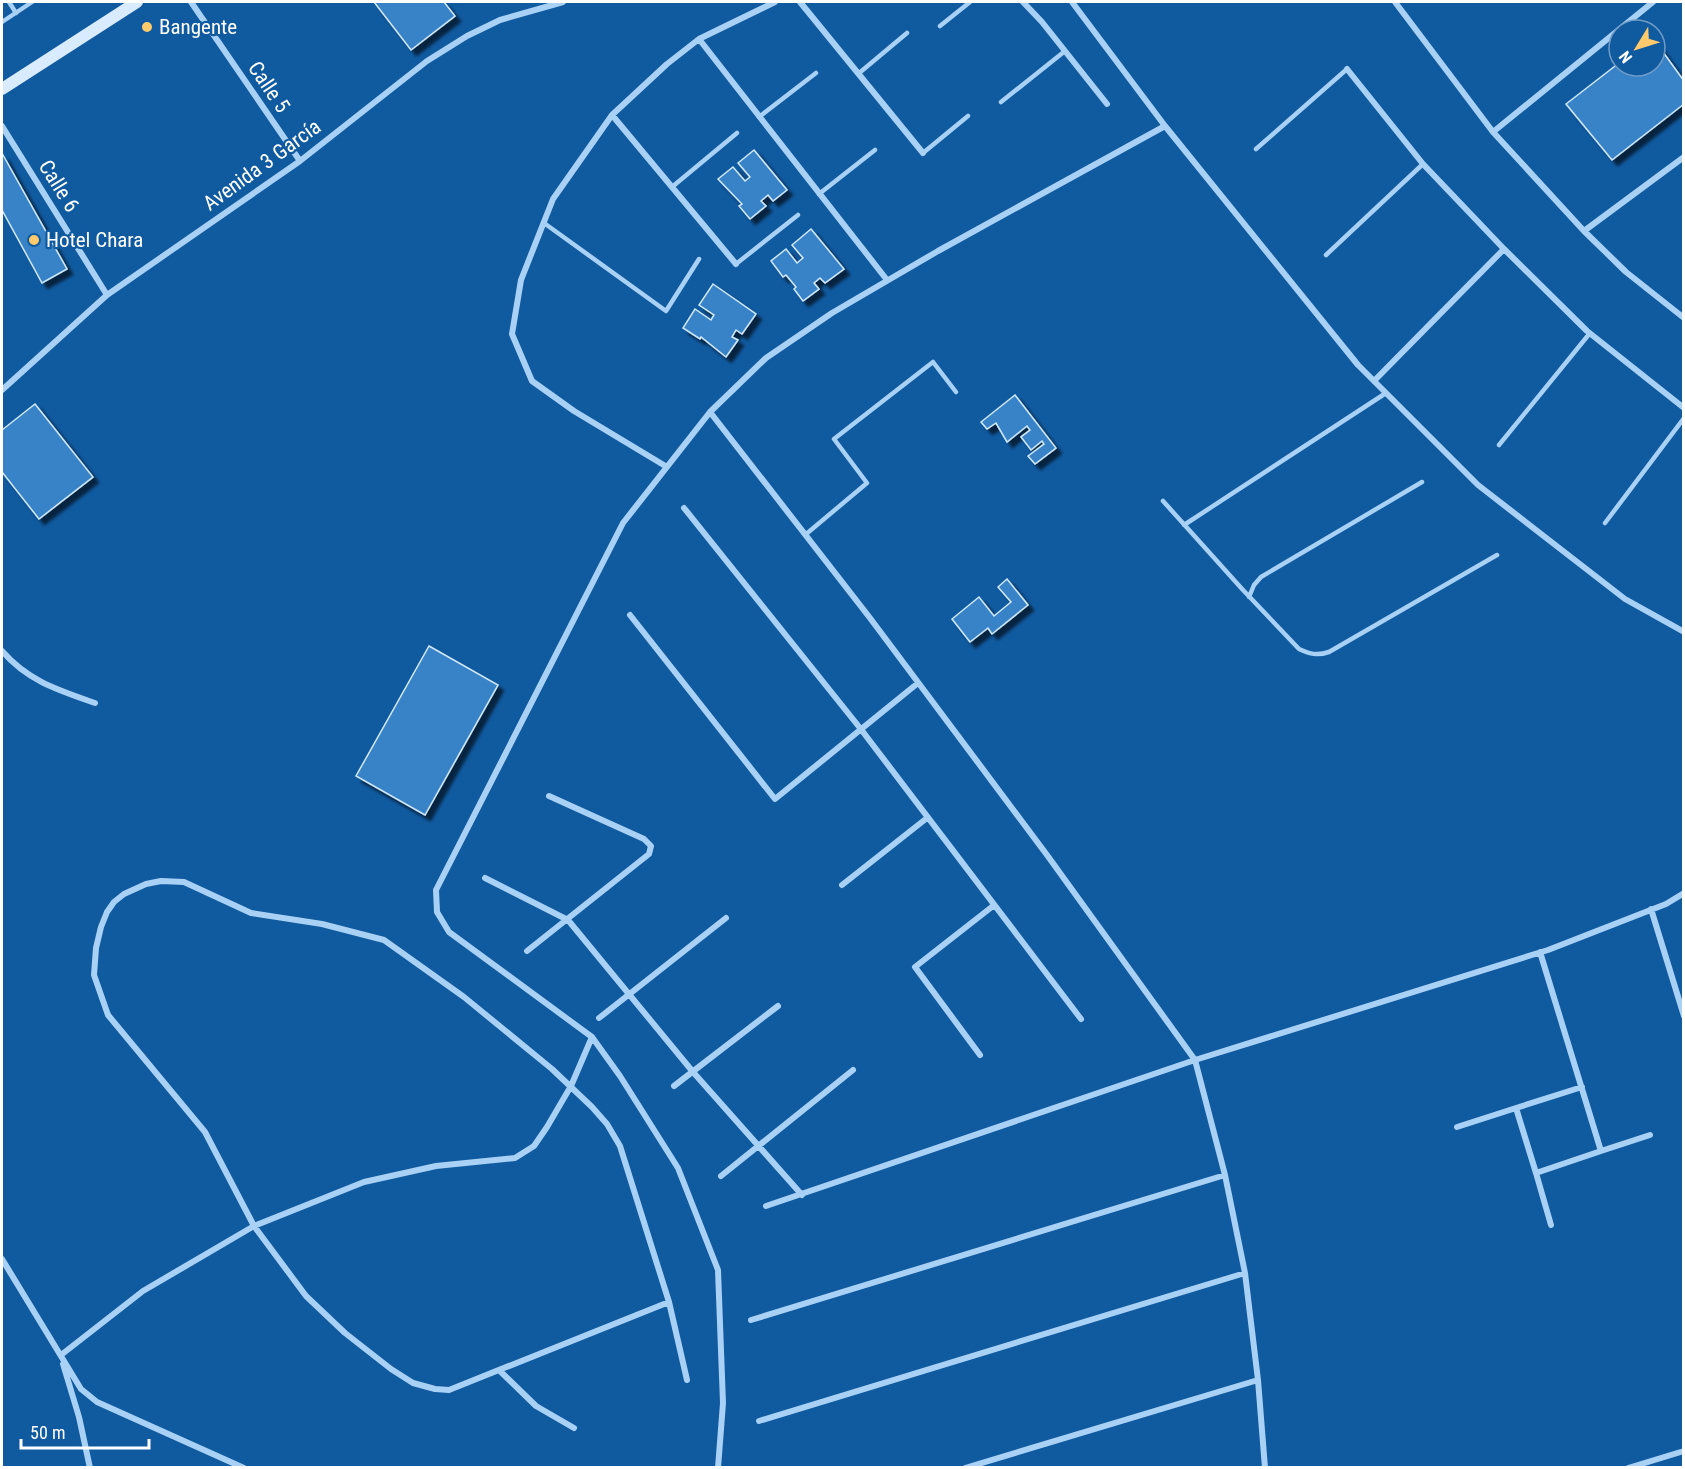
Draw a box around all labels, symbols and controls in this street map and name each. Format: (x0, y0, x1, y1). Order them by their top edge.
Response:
place label: Bangente (159, 15, 237, 39)
north arrow (1607, 18, 1667, 78)
marker: Bangente (140, 20, 154, 34)
text: N (1615, 47, 1636, 67)
street label: Calle 5 (243, 57, 295, 117)
street label: Avenida 3 García (199, 114, 325, 216)
street label: Calle 6 (34, 156, 84, 216)
place label: Hotel Chara (46, 228, 143, 252)
marker: Hotel Chara (27, 233, 41, 247)
scale bar (21, 1412, 148, 1450)
text: 50 m (30, 1422, 65, 1443)

